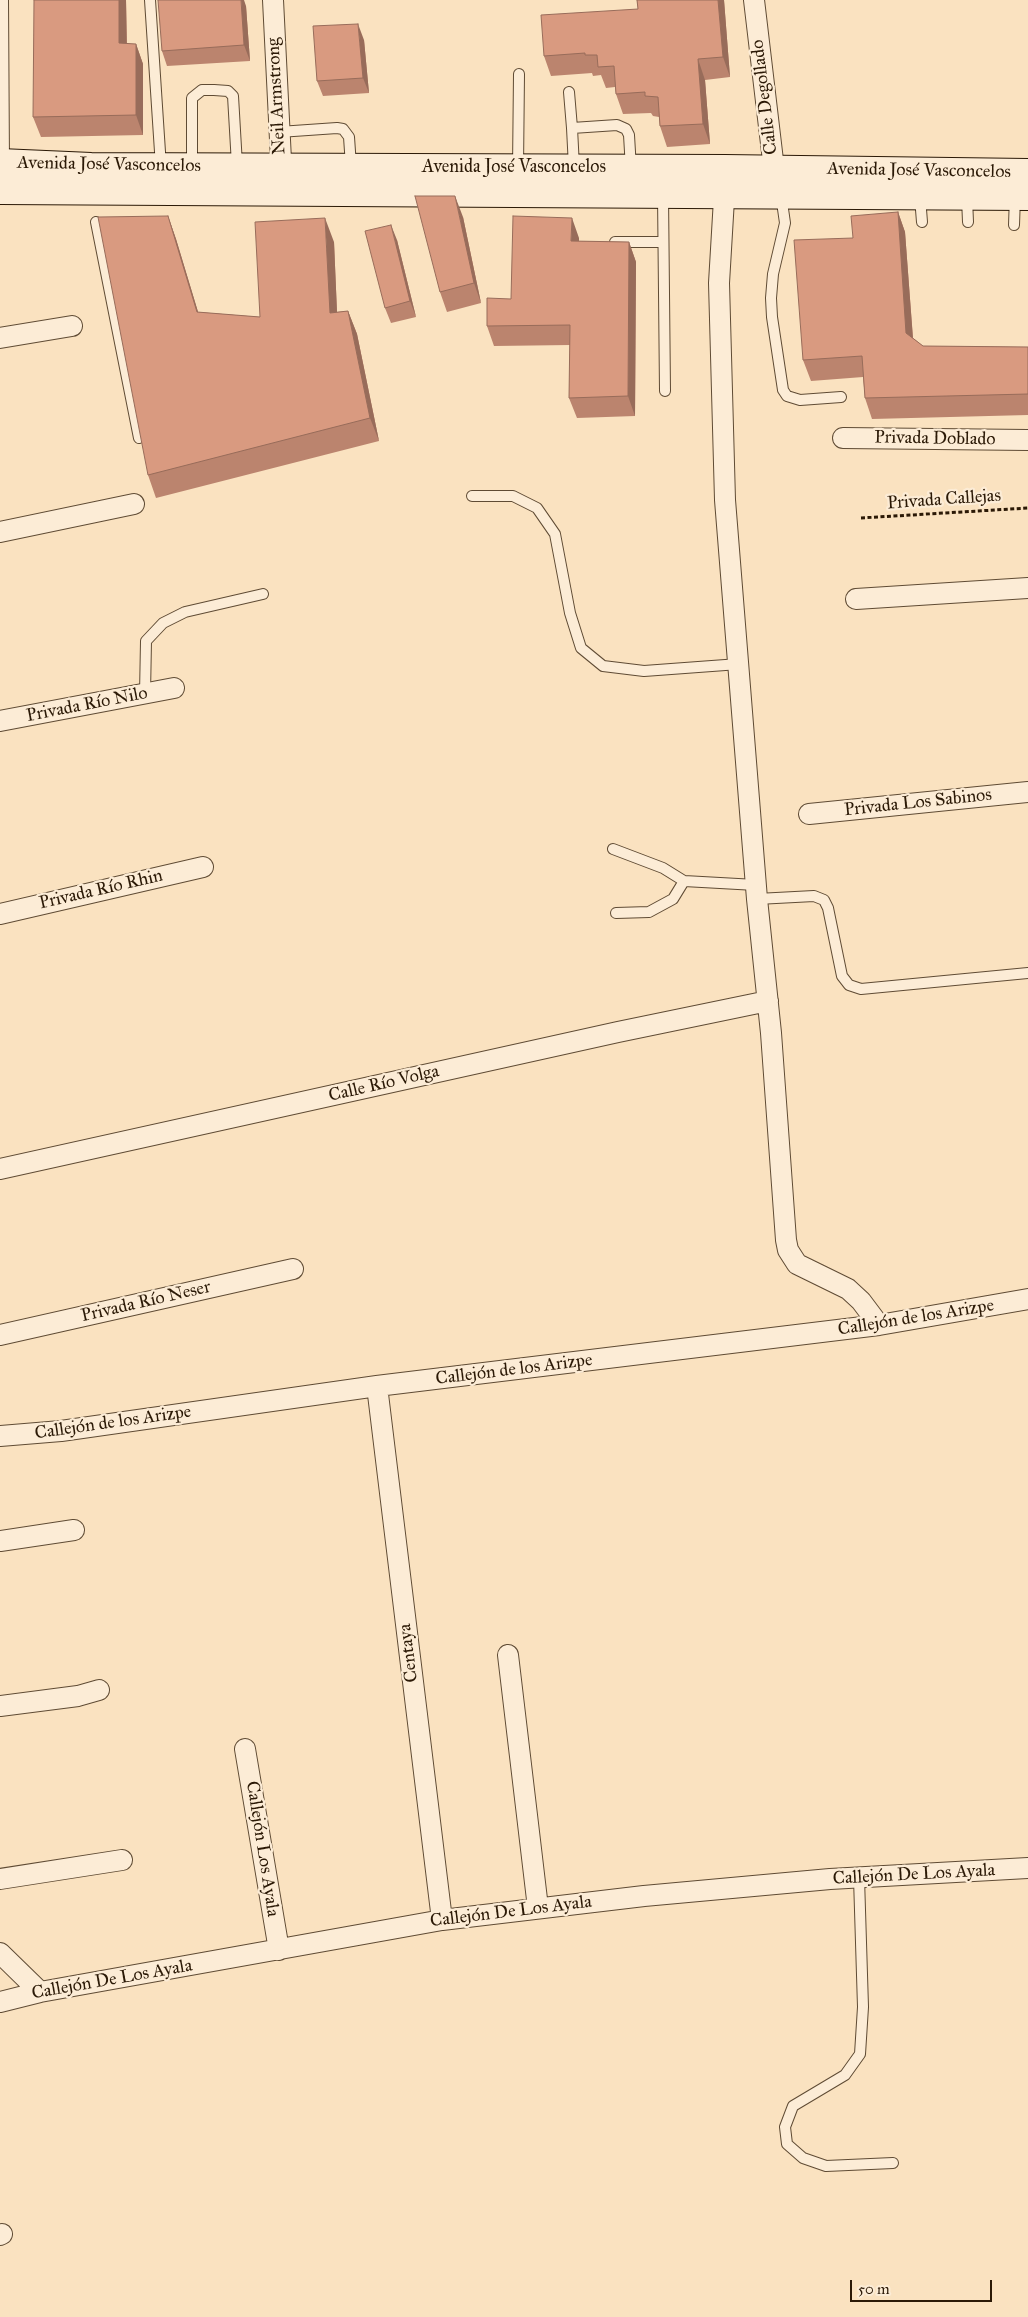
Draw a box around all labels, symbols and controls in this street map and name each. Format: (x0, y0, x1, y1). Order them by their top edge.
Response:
street label: Neil Armstrong (263, 37, 291, 155)
street label: Calle Degollado (747, 38, 783, 156)
street label: Avenida José Vasconcelos (17, 153, 201, 177)
street label: Avenida José Vasconcelos (422, 157, 606, 179)
street label: Avenida José Vasconcelos (827, 159, 1011, 183)
street label: Privada Doblado (874, 427, 996, 451)
street label: Privada Callejas (886, 485, 1002, 515)
street label: Privada Río Nilo (24, 683, 150, 727)
street label: Privada Los Sabinos (843, 784, 993, 822)
street label: Privada Río Rhin (37, 865, 165, 915)
street label: Calle Río Volga (327, 1061, 441, 1107)
street label: Privada Río Neser (79, 1277, 213, 1327)
street label: Callejón de los Arizpe (836, 1295, 996, 1341)
street label: Callejón de los Arizpe (434, 1350, 594, 1390)
street label: Callejón de los Arizpe (33, 1401, 193, 1445)
street label: Centaya (395, 1622, 423, 1684)
street label: Callejón Los Ayala (241, 1780, 283, 1918)
street label: Callejón De Los Ayala (832, 1860, 996, 1890)
street label: Callejón De Los Ayala (429, 1891, 593, 1933)
street label: Callejón De Los Ayala (30, 1955, 194, 2005)
scale bar (853, 2270, 996, 2302)
text: 50 m (858, 2280, 890, 2298)

